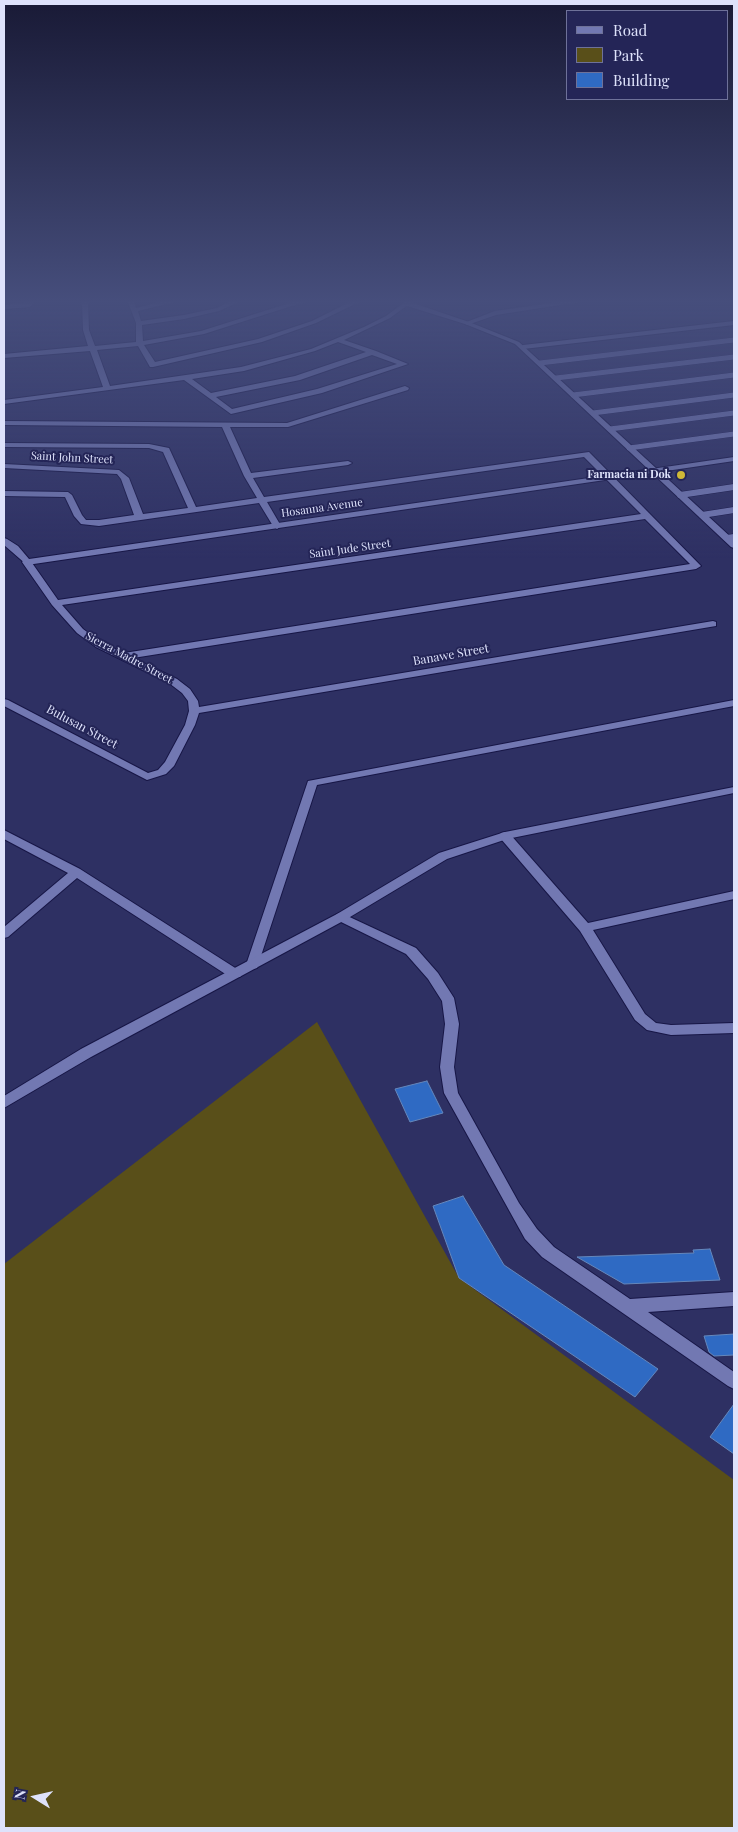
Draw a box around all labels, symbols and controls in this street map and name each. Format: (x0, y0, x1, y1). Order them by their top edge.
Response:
legend (566, 10, 728, 100)
text: Road (613, 20, 647, 40)
text: Park (613, 45, 644, 65)
text: Building (613, 70, 669, 90)
street label: Saint John Street (30, 449, 114, 467)
place label: Farmacia ni Dok (587, 468, 671, 482)
marker: Farmacia ni Dok (675, 469, 687, 481)
street label: Hosanna Avenue (280, 496, 364, 520)
street label: Saint Jude Street (309, 537, 391, 561)
street label: Sierra Madre Street (83, 629, 175, 687)
street label: Banawe Street (412, 641, 490, 669)
street label: Bulusan Street (44, 702, 120, 752)
north arrow (10, 1772, 60, 1822)
text: N (10, 1788, 30, 1801)

